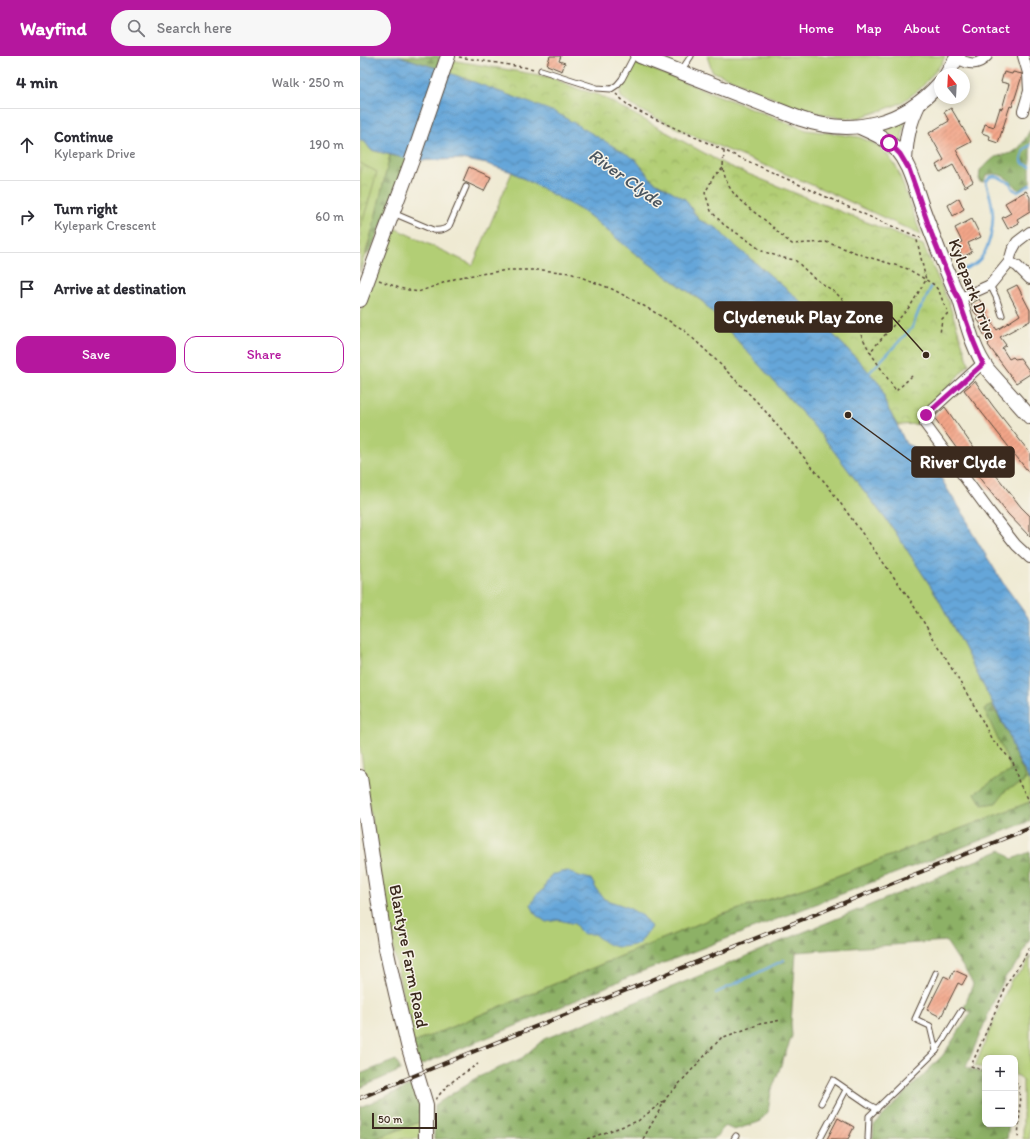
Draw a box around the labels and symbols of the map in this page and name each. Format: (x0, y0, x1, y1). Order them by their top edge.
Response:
north arrow (934, 68, 970, 104)
route start (880, 134, 898, 152)
water label: River Clyde (585, 144, 669, 213)
street label: Kylepark Drive (945, 236, 1001, 342)
callout: Clydeneuk Play Zone (715, 302, 892, 332)
text: Clydeneuk Play Zone (723, 306, 883, 328)
route end (917, 406, 935, 424)
callout: River Clyde (912, 447, 1014, 477)
text: River Clyde (920, 451, 1007, 473)
street label: Blantyre Farm Road (385, 883, 433, 1029)
scale bar (372, 1111, 437, 1130)

